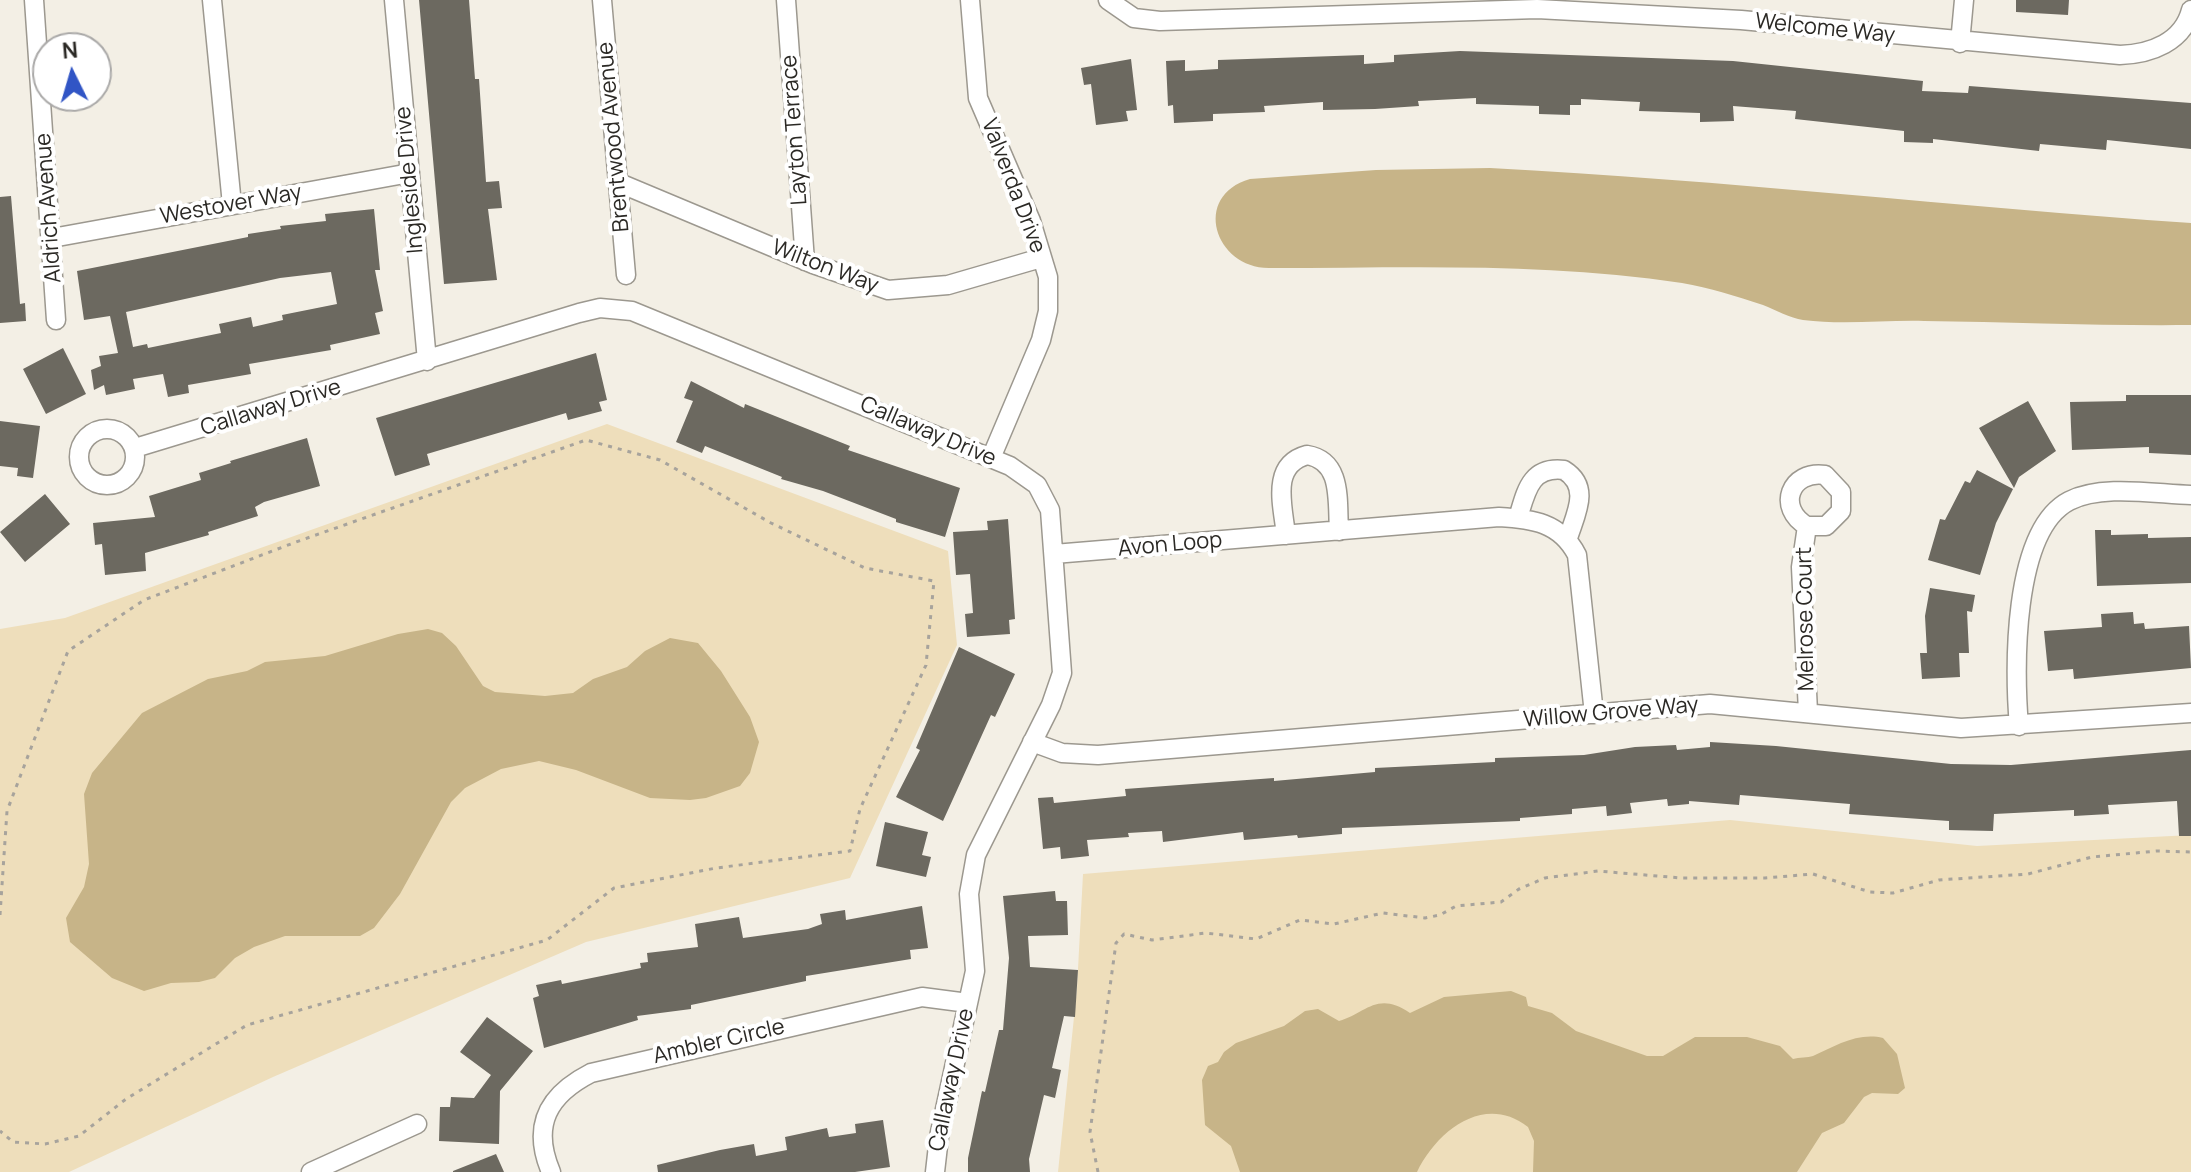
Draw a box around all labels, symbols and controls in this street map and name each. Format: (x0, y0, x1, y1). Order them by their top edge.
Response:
street label: Welcome Way (1754, 9, 1896, 49)
north arrow (32, 32, 112, 112)
text: N (61, 34, 79, 66)
street label: Brentwood Avenue (593, 41, 635, 233)
street label: Layton Terrace (777, 54, 813, 206)
street label: Ingleside Drive (390, 105, 430, 255)
street label: Valverda Drive (975, 115, 1051, 257)
street label: Aldrich Avenue (31, 132, 67, 284)
street label: Westover Way (158, 180, 304, 230)
street label: Wilton Way (768, 235, 882, 299)
street label: Callaway Drive (198, 374, 344, 442)
street label: Callaway Drive (856, 391, 1000, 473)
street label: Avon Loop (1117, 527, 1223, 563)
street label: Melrose Court (1792, 547, 1820, 691)
street label: Willow Grove Way (1522, 692, 1700, 734)
street label: Callaway Drive (924, 1006, 980, 1154)
street label: Ambler Circle (651, 1014, 787, 1070)

